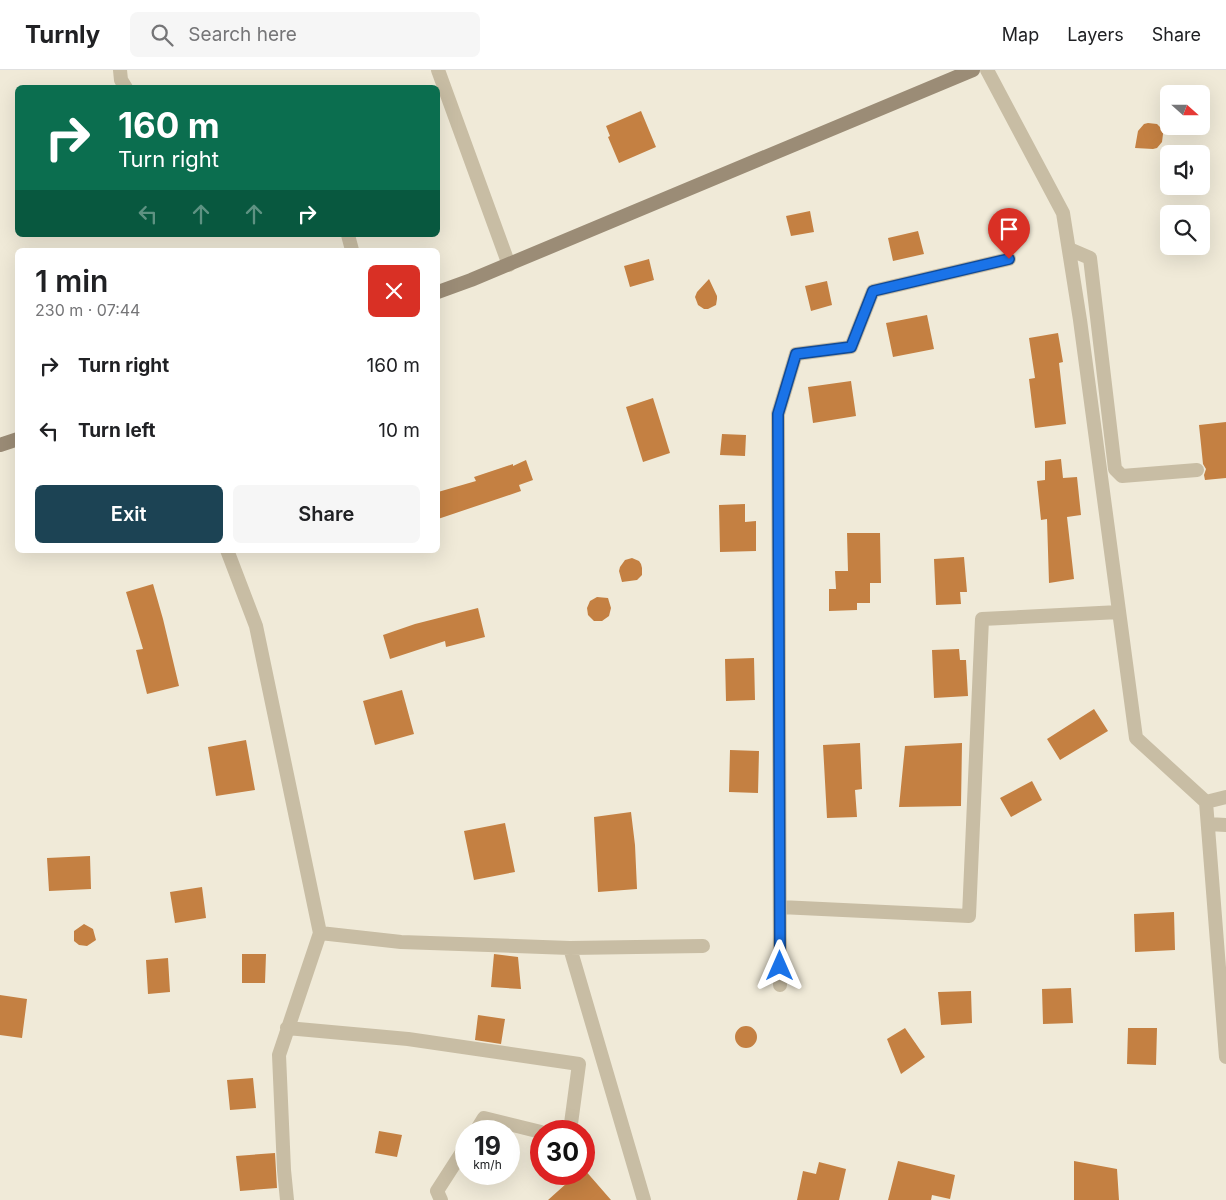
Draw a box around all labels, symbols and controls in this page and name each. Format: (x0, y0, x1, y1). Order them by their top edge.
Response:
search box (130, 12, 480, 57)
text: Turnly (25, 20, 100, 49)
icon: search (148, 21, 176, 49)
text: Search here (188, 23, 297, 46)
text: Map (1002, 24, 1039, 45)
text: Layers (1067, 24, 1124, 45)
text: Share (1152, 24, 1201, 45)
north arrow (1160, 85, 1210, 135)
map controls (1160, 85, 1210, 255)
text: 160 m (118, 104, 220, 146)
icon: right (35, 105, 100, 170)
button: sound (1160, 145, 1210, 195)
text: Turn right (118, 146, 219, 172)
icon: left (134, 200, 162, 228)
icon: ahead (187, 200, 215, 228)
icon: ahead (240, 200, 268, 228)
icon: right (293, 200, 321, 228)
button: search (1160, 205, 1210, 255)
pin (988, 208, 1030, 259)
icon: arrive (995, 215, 1023, 243)
text: 1 min (35, 263, 108, 299)
button: close (368, 265, 420, 317)
text: 230 m · 07:44 (35, 300, 140, 320)
icon: right (35, 352, 63, 380)
text: Turn right (78, 354, 169, 377)
text: 160 m (367, 354, 420, 377)
icon: left (35, 417, 63, 445)
text: Turn left (78, 419, 156, 442)
text: 10 m (378, 419, 420, 442)
button: Exit (35, 485, 223, 543)
button: Share (233, 485, 420, 543)
position arrow (753, 939, 805, 991)
speed limit sign: 30 (530, 1120, 595, 1185)
text: 19 (474, 1131, 501, 1161)
text: km/h (473, 1157, 502, 1172)

